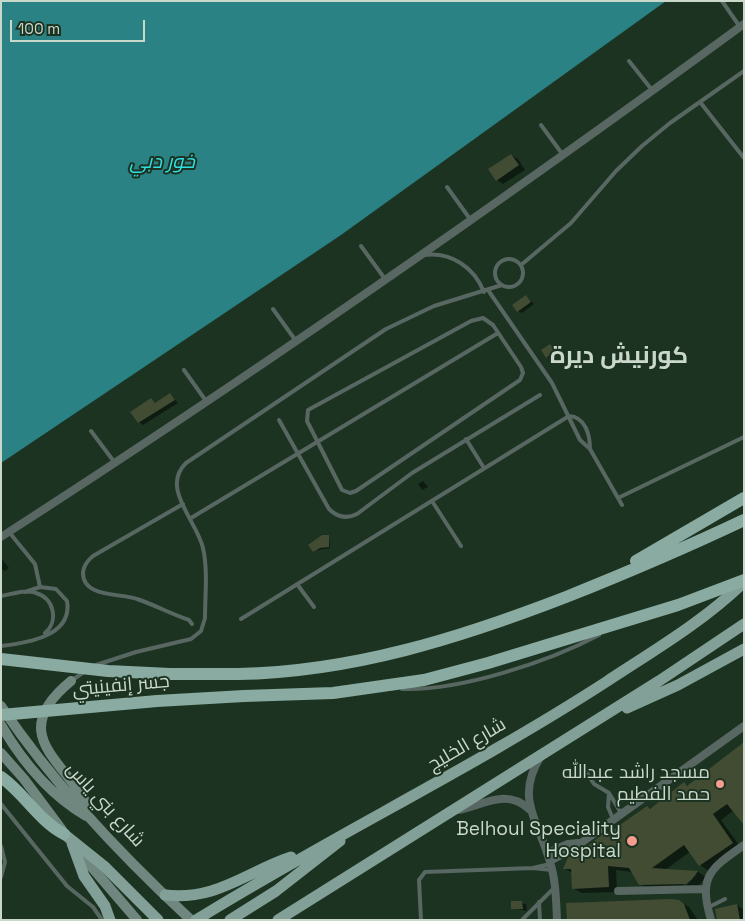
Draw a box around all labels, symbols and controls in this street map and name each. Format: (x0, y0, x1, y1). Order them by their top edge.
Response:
scale bar (12, 10, 148, 42)
text: 100 m (18, 19, 60, 38)
water label: خور دبي (129, 151, 195, 175)
district label: كورنيش ديرة (550, 342, 688, 370)
street label: جسر إنفينيتي (72, 670, 170, 702)
street label: شارع الخليج (424, 713, 510, 777)
street label: شارع بني ياس (61, 758, 149, 852)
place label: مسجد راشد عبدالله حمد الفطيم (562, 762, 710, 806)
marker: مسجد راشد عبدالله حمد الفطيم (714, 778, 726, 790)
place label: Belhoul Speciality Hospital (456, 819, 621, 863)
marker: Belhoul Speciality Hospital (625, 834, 639, 848)

